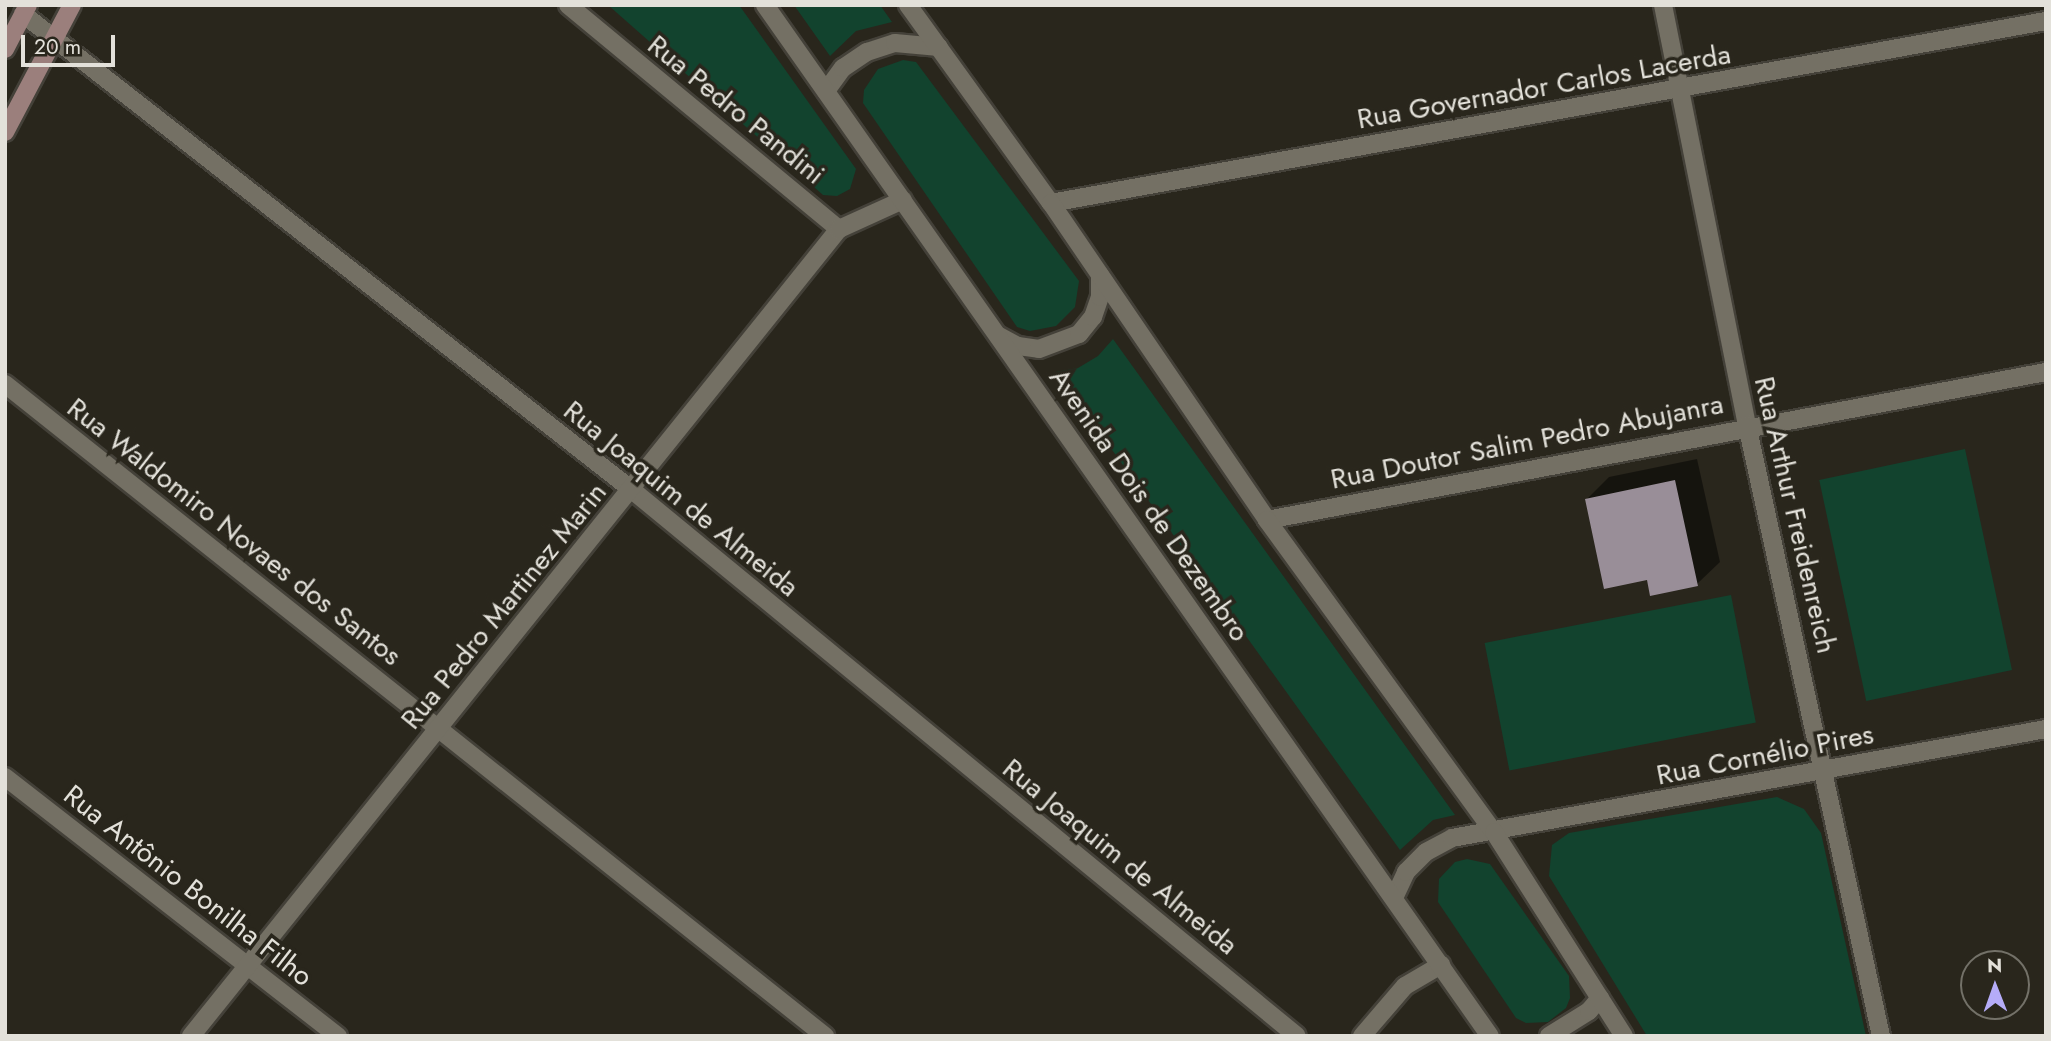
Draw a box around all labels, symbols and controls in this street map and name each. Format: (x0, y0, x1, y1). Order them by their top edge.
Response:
scale bar (24, 21, 119, 65)
street label: Rua Pedro Pandini (641, 28, 831, 192)
text: 20 m (34, 32, 81, 62)
street label: Rua Governador Carlos Lacerda (1355, 38, 1733, 136)
street label: Avenida Dois de Dezembro (1042, 362, 1256, 648)
street label: Rua Arthur Freidenreich (1747, 373, 1843, 657)
street label: Rua Doutor Salim Pedro Abujanra (1328, 387, 1726, 497)
street label: Rua Waldomiro Novaes dos Santos (60, 391, 408, 673)
street label: Rua Joaquim de Almeida (557, 394, 805, 604)
street label: Rua Pedro Martinez Marin (394, 476, 614, 736)
street label: Rua Cornélio Pires (1654, 717, 1876, 793)
street label: Rua Joaquim de Almeida (996, 752, 1244, 962)
street label: Rua Antônio Bonilha Filho (57, 778, 319, 994)
north arrow (1960, 950, 2030, 1020)
text: N (1987, 952, 2002, 979)

